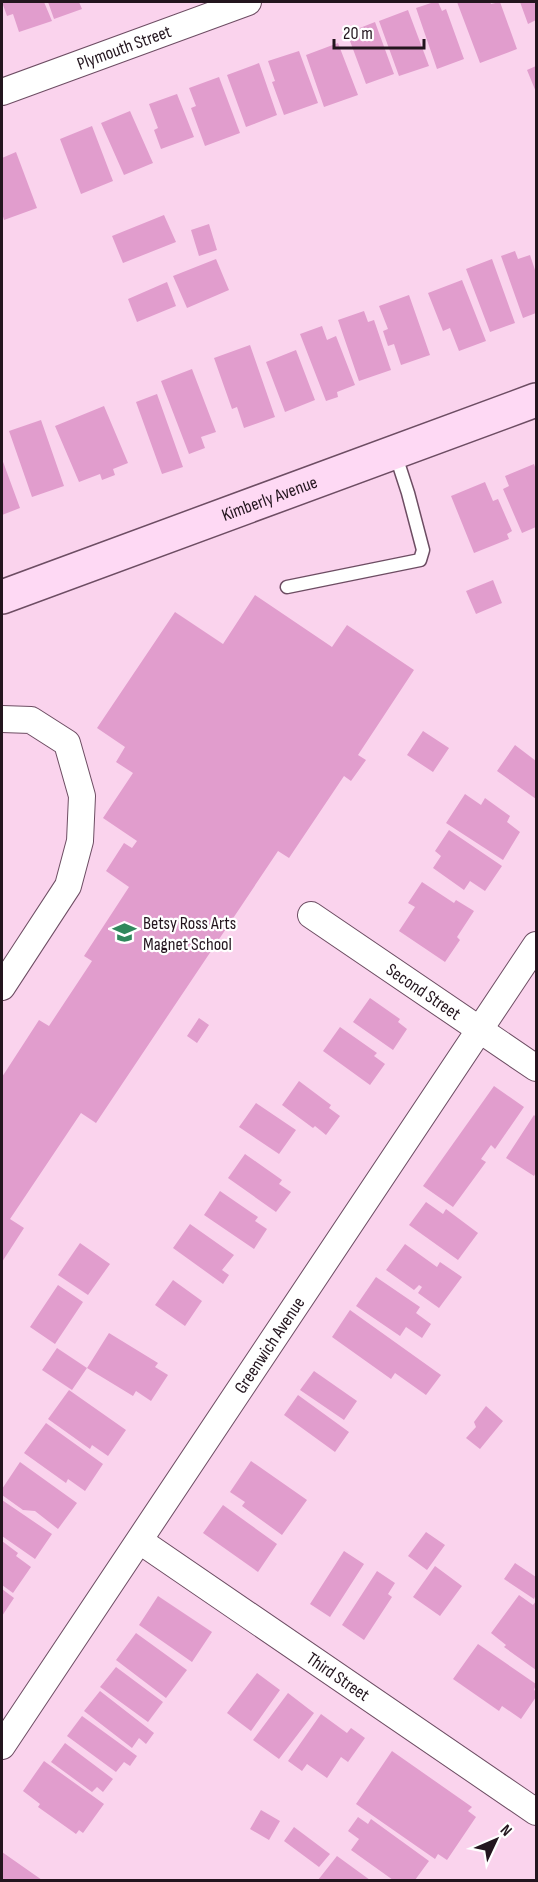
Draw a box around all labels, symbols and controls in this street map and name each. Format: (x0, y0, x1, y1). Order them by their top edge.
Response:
scale bar (334, 12, 424, 50)
street label: Plymouth Street (74, 20, 174, 74)
text: 20 m (343, 23, 373, 44)
street label: Kimberly Avenue (219, 471, 320, 526)
place label: Betsy Ross Arts Magnet School (143, 913, 236, 955)
school or university icon: Betsy Ross Arts Magnet School (112, 920, 138, 946)
street label: Second Street (382, 959, 465, 1025)
street label: Greenwich Avenue (230, 1293, 309, 1397)
street label: Third Street (303, 1648, 374, 1706)
north arrow (466, 1810, 526, 1870)
text: N (496, 1821, 516, 1840)

